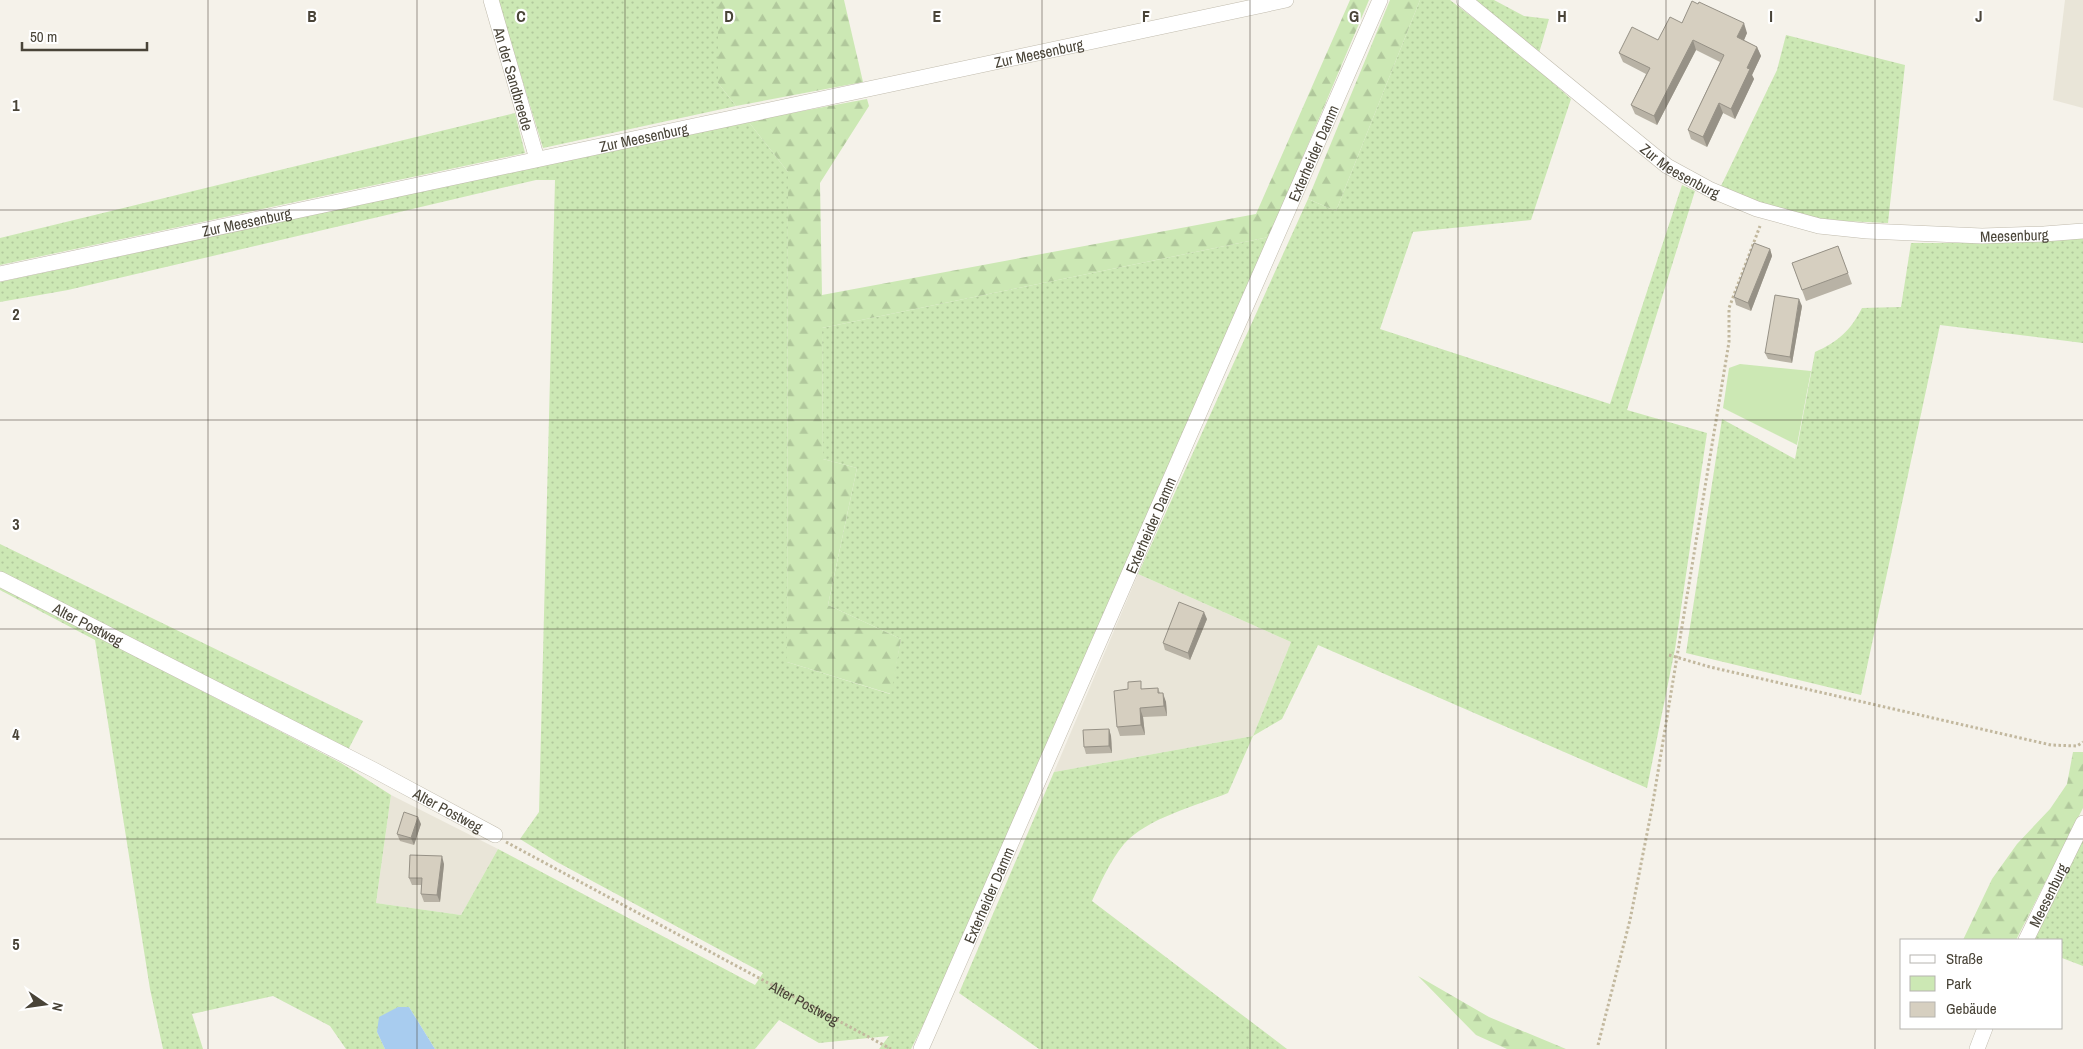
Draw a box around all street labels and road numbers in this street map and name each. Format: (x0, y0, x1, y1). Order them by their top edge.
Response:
street label: An der Sandbreede (489, 24, 539, 133)
street label: Zur Meesenburg (992, 33, 1085, 72)
street label: Exterheider Damm (1283, 101, 1343, 205)
street label: Zur Meesenburg (597, 117, 690, 157)
street label: Zur Meesenburg (1636, 138, 1723, 203)
street label: Zur Meesenburg (200, 202, 293, 241)
street label: Meesenburg (1980, 223, 2049, 247)
street label: Exterheider Damm (1120, 473, 1181, 577)
street label: Alter Postweg (49, 597, 127, 651)
street label: Alter Postweg (409, 782, 487, 837)
street label: Exterheider Damm (958, 844, 1019, 947)
street label: Meesenburg (2023, 860, 2072, 930)
street label: Alter Postweg (765, 975, 843, 1030)

